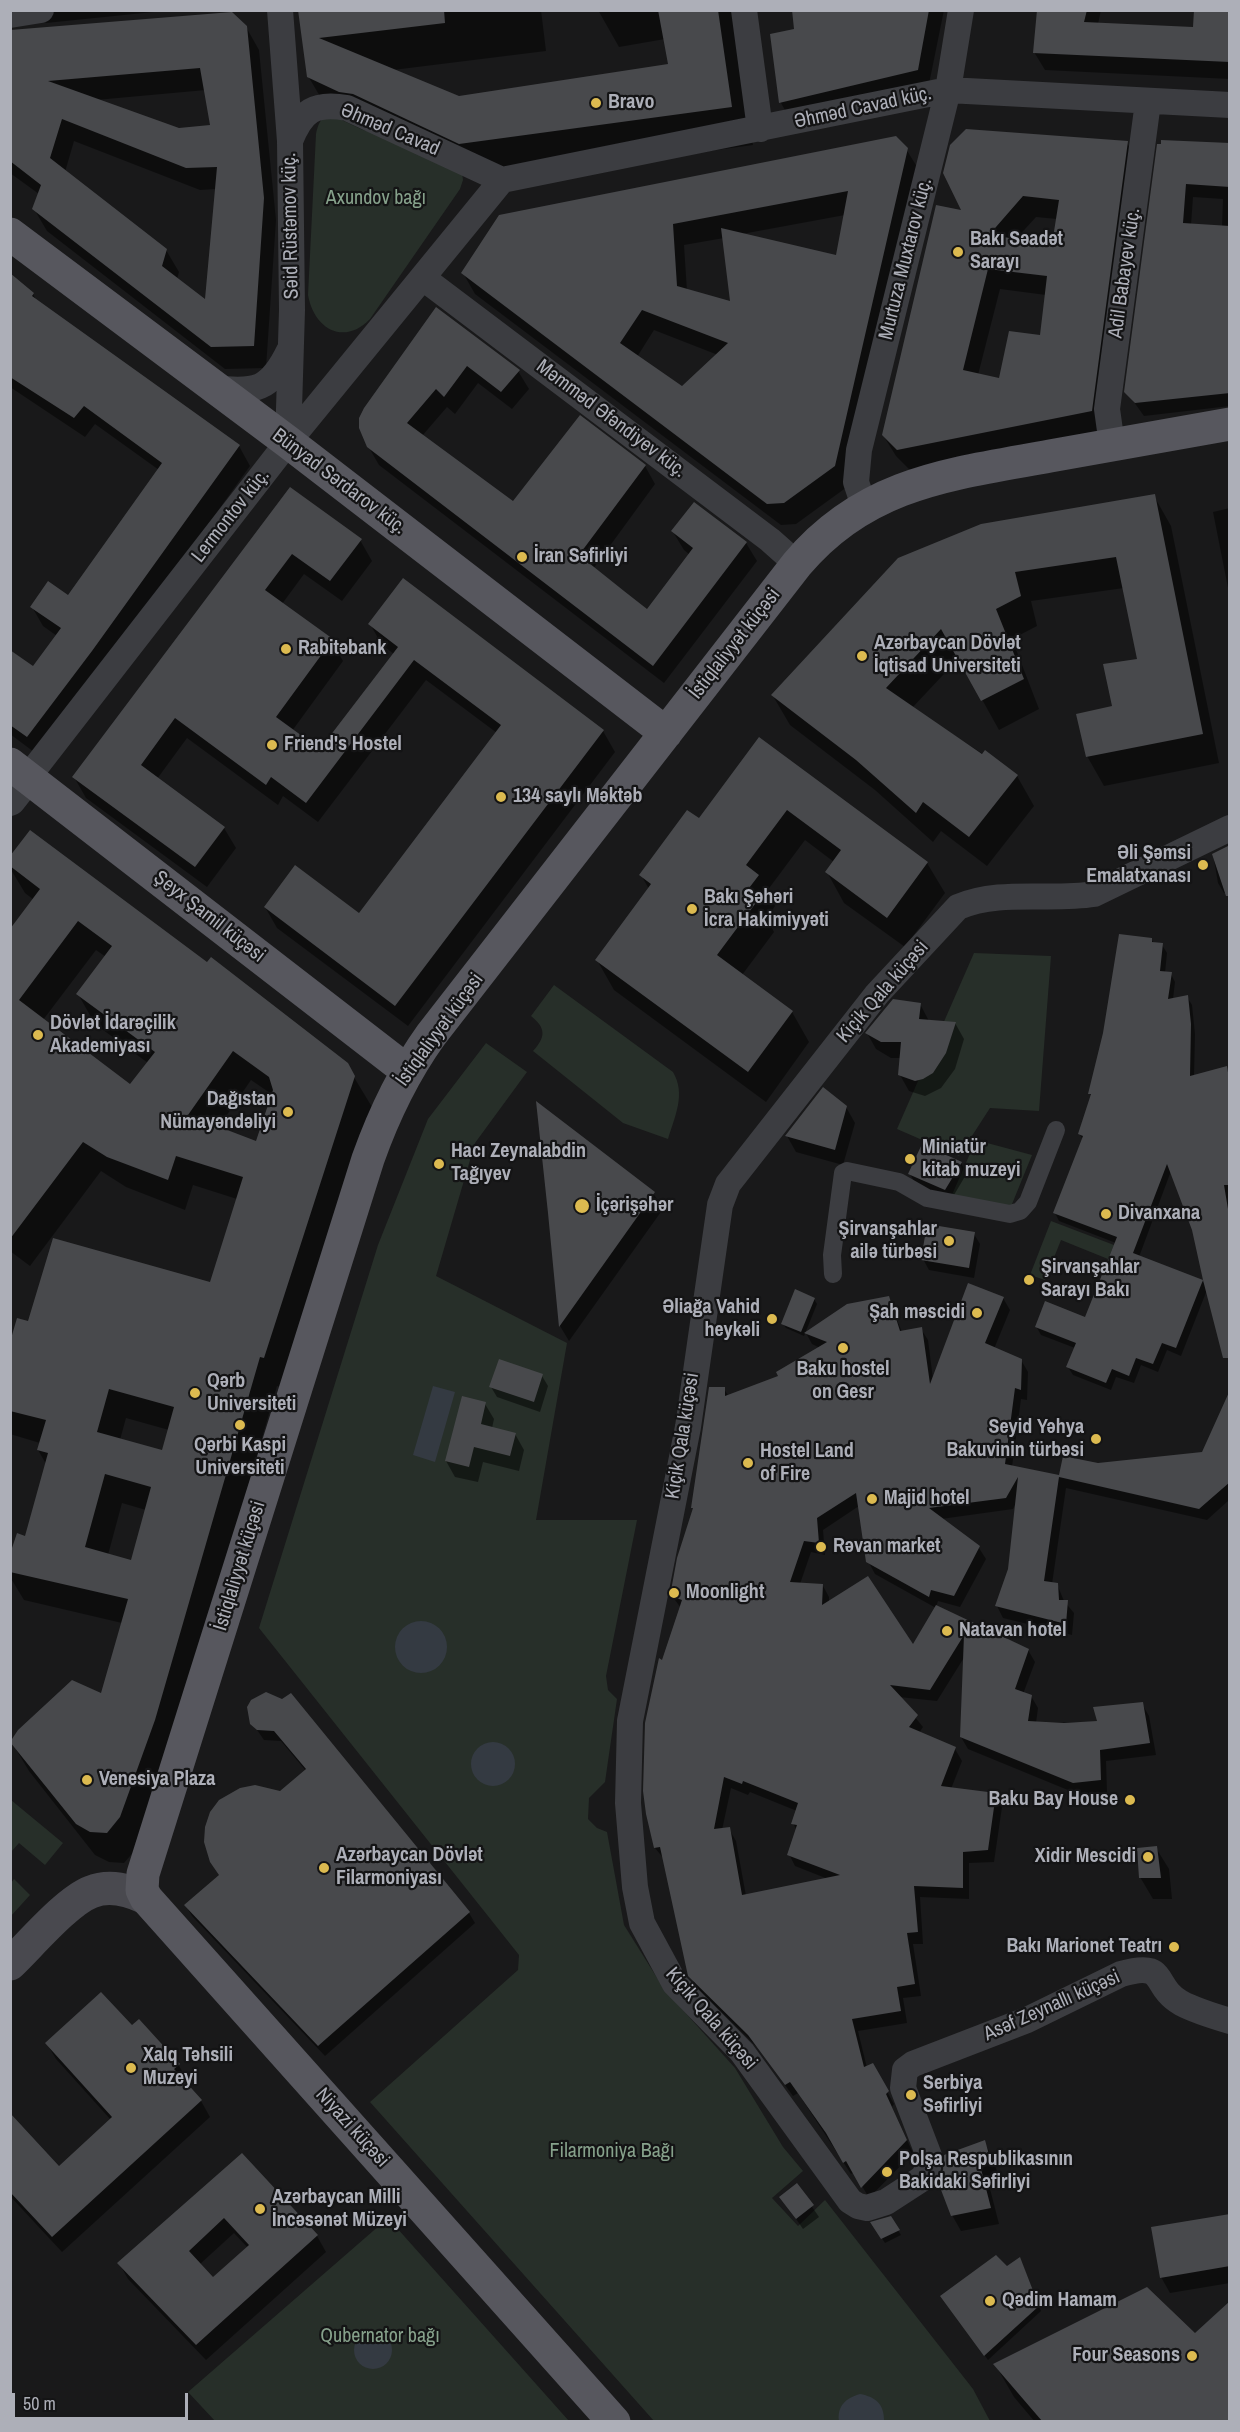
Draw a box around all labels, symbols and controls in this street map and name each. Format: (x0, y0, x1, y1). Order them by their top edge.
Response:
street label: Əhməd Cavad küç. (792, 82, 934, 134)
place label: Bravo (608, 91, 654, 115)
marker: Bravo (589, 96, 603, 110)
street label: Əhməd Cavad (337, 98, 443, 162)
street label: Səid Rüstəmov küç. (278, 152, 304, 300)
street label: Murtuza Muxtarov küç. (874, 176, 938, 342)
park label: Axundov bağı (326, 187, 426, 211)
street label: Adil Babayev küç. (1104, 206, 1146, 340)
place label: Bakı Səadət Sarayı (970, 228, 1063, 275)
marker: Bakı Səadət Sarayı (951, 245, 965, 259)
street label: Məmməd Əfəndiyev küç. (531, 355, 691, 483)
street label: Bünyad Sərdarov küç. (267, 424, 411, 540)
street label: Lermontov küç. (187, 464, 275, 568)
place label: İran Səfirliyi (534, 545, 628, 569)
marker: İran Səfirliyi (515, 550, 529, 564)
street label: İstiqlaliyyət küçəsi (684, 584, 786, 704)
place label: Azərbaycan Dövlət İqtisad Universiteti (874, 632, 1021, 679)
place label: Rabitəbank (298, 637, 386, 661)
marker: Rabitəbank (279, 642, 293, 656)
marker: Azərbaycan Dövlət İqtisad Universiteti (855, 649, 869, 663)
place label: Friend's Hostel (284, 733, 402, 757)
marker: Friend's Hostel (265, 738, 279, 752)
place label: 134 saylı Məktəb (513, 785, 642, 809)
marker: 134 saylı Məktəb (494, 790, 508, 804)
place label: Əli Şəmsi Emalatxanası (1086, 842, 1191, 889)
marker: Əli Şəmsi Emalatxanası (1196, 858, 1210, 872)
street label: Şeyx Şamil küçəsi (148, 866, 270, 968)
place label: Bakı Şəhəri İcra Hakimiyyəti (704, 886, 829, 933)
marker: Bakı Şəhəri İcra Hakimiyyəti (685, 902, 699, 916)
street label: Kiçik Qala küçəsi (832, 936, 934, 1048)
street label: İstiqlaliyyət küçəsi (391, 969, 489, 1091)
place label: Dövlət İdarəçilik Akademiyası (50, 1012, 176, 1059)
marker: Dövlət İdarəçilik Akademiyası (31, 1028, 45, 1042)
place label: Dağıstan Nümayəndəliyi (160, 1088, 276, 1135)
marker: Dağıstan Nümayəndəliyi (281, 1105, 295, 1119)
place label: Miniatür kitab muzeyi (922, 1136, 1020, 1183)
place label: Hacı Zeynalabdin Tağıyev (451, 1140, 586, 1187)
marker: Miniatür kitab muzeyi (903, 1152, 917, 1166)
marker: Hacı Zeynalabdin Tağıyev (432, 1157, 446, 1171)
place label: İçərişəhər (596, 1194, 673, 1218)
marker: İçərişəhər (573, 1197, 591, 1215)
place label: Divanxana (1118, 1202, 1200, 1226)
marker: Divanxana (1099, 1207, 1113, 1221)
place label: Şirvanşahlar ailə türbəsi (839, 1218, 937, 1265)
marker: Şirvanşahlar ailə türbəsi (942, 1234, 956, 1248)
place label: Şirvanşahlar Sarayı Bakı (1041, 1256, 1139, 1303)
marker: Şirvanşahlar Sarayı Bakı (1022, 1273, 1036, 1287)
place label: Əliağa Vahid heykəli (662, 1296, 760, 1343)
place label: Şah məscidi (869, 1301, 965, 1325)
marker: Şah məscidi (970, 1306, 984, 1320)
marker: Əliağa Vahid heykəli (765, 1312, 779, 1326)
marker: Baku hostel on Gesr (836, 1341, 850, 1355)
place label: Baku hostel on Gesr (797, 1358, 889, 1405)
place label: Qərb Universiteti (207, 1370, 296, 1417)
street label: Kiçik Qala küçəsi (661, 1371, 705, 1501)
marker: Qərb Universiteti (188, 1386, 202, 1400)
place label: Seyid Yəhya Bakuvinin türbəsi (946, 1416, 1084, 1463)
marker: Qərbi Kaspi Universiteti (233, 1418, 247, 1432)
marker: Seyid Yəhya Bakuvinin türbəsi (1089, 1432, 1103, 1446)
place label: Qərbi Kaspi Universiteti (194, 1434, 286, 1481)
place label: Hostel Land of Fire (760, 1440, 854, 1487)
marker: Hostel Land of Fire (741, 1456, 755, 1470)
place label: Majid hotel (884, 1487, 970, 1511)
marker: Majid hotel (865, 1492, 879, 1506)
street label: İstiqlaliyyət küçəsi (209, 1498, 271, 1634)
place label: Rəvan market (833, 1535, 941, 1559)
marker: Rəvan market (814, 1540, 828, 1554)
place label: Moonlight (686, 1581, 764, 1605)
marker: Moonlight (667, 1586, 681, 1600)
place label: Natavan hotel (959, 1619, 1067, 1643)
marker: Natavan hotel (940, 1624, 954, 1638)
place label: Venesiya Plaza (99, 1768, 215, 1792)
marker: Venesiya Plaza (80, 1773, 94, 1787)
place label: Baku Bay House (989, 1788, 1118, 1812)
marker: Baku Bay House (1123, 1793, 1137, 1807)
place label: Azərbaycan Dövlət Filarmoniyası (336, 1844, 483, 1891)
place label: Xidir Mescidi (1035, 1845, 1136, 1869)
marker: Xidir Mescidi (1141, 1850, 1155, 1864)
marker: Azərbaycan Dövlət Filarmoniyası (317, 1861, 331, 1875)
place label: Bakı Marionet Teatrı (1006, 1935, 1162, 1959)
marker: Bakı Marionet Teatrı (1167, 1940, 1181, 1954)
street label: Kiçik Qala küçəsi (660, 1963, 762, 2075)
street label: Asəf Zeynallı küçəsi (980, 1965, 1124, 2047)
place label: Xalq Təhsili Muzeyi (143, 2044, 233, 2091)
marker: Xalq Təhsili Muzeyi (124, 2061, 138, 2075)
place label: Serbiya Səfirliyi (923, 2072, 982, 2119)
street label: Niyazi küçəsi (310, 2083, 394, 2173)
marker: Serbiya Səfirliyi (904, 2088, 918, 2102)
park label: Filarmoniya Bağı (550, 2140, 674, 2164)
place label: Polşa Respublikasının Bakidaki Səfirliyi (899, 2148, 1073, 2195)
marker: Polşa Respublikasının Bakidaki Səfirliyi (880, 2165, 894, 2179)
place label: Azərbaycan Milli İncəsənət Müzeyi (272, 2186, 407, 2233)
marker: Azərbaycan Milli İncəsənət Müzeyi (253, 2202, 267, 2216)
place label: Qədim Hamam (1002, 2289, 1117, 2313)
marker: Qədim Hamam (983, 2294, 997, 2308)
park label: Qubernator bağı (320, 2325, 440, 2349)
place label: Four Seasons (1072, 2344, 1180, 2368)
marker: Four Seasons (1185, 2349, 1199, 2363)
scale bar (15, 2381, 190, 2419)
text: 50 m (23, 2391, 56, 2416)

